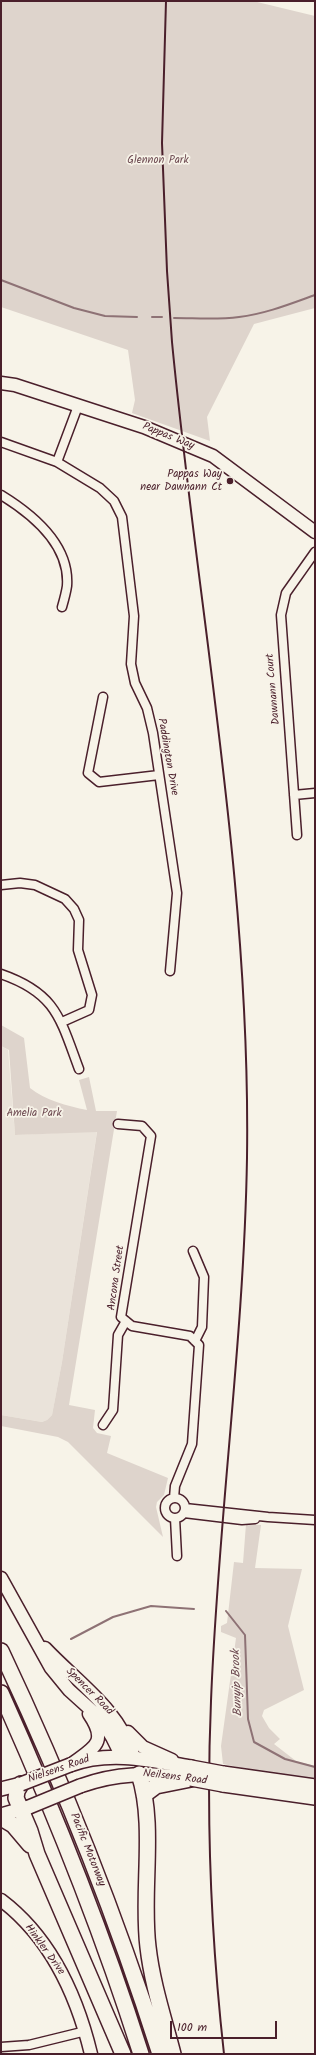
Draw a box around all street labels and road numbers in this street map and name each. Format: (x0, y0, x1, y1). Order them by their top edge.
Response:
street label: Pappas Way (140, 421, 196, 453)
street label: Dawnann Court (264, 653, 284, 725)
street label: Paddington Drive (154, 717, 180, 797)
street label: Ancona Street (106, 1245, 128, 1311)
street label: Spencer Road (62, 1665, 116, 1719)
street label: Nielsens Road (26, 1753, 92, 1787)
street label: Neilsens Road (142, 1768, 208, 1788)
street label: Pacific Motorway (66, 1811, 108, 1889)
street label: Hinkler Drive (21, 1922, 67, 1978)

